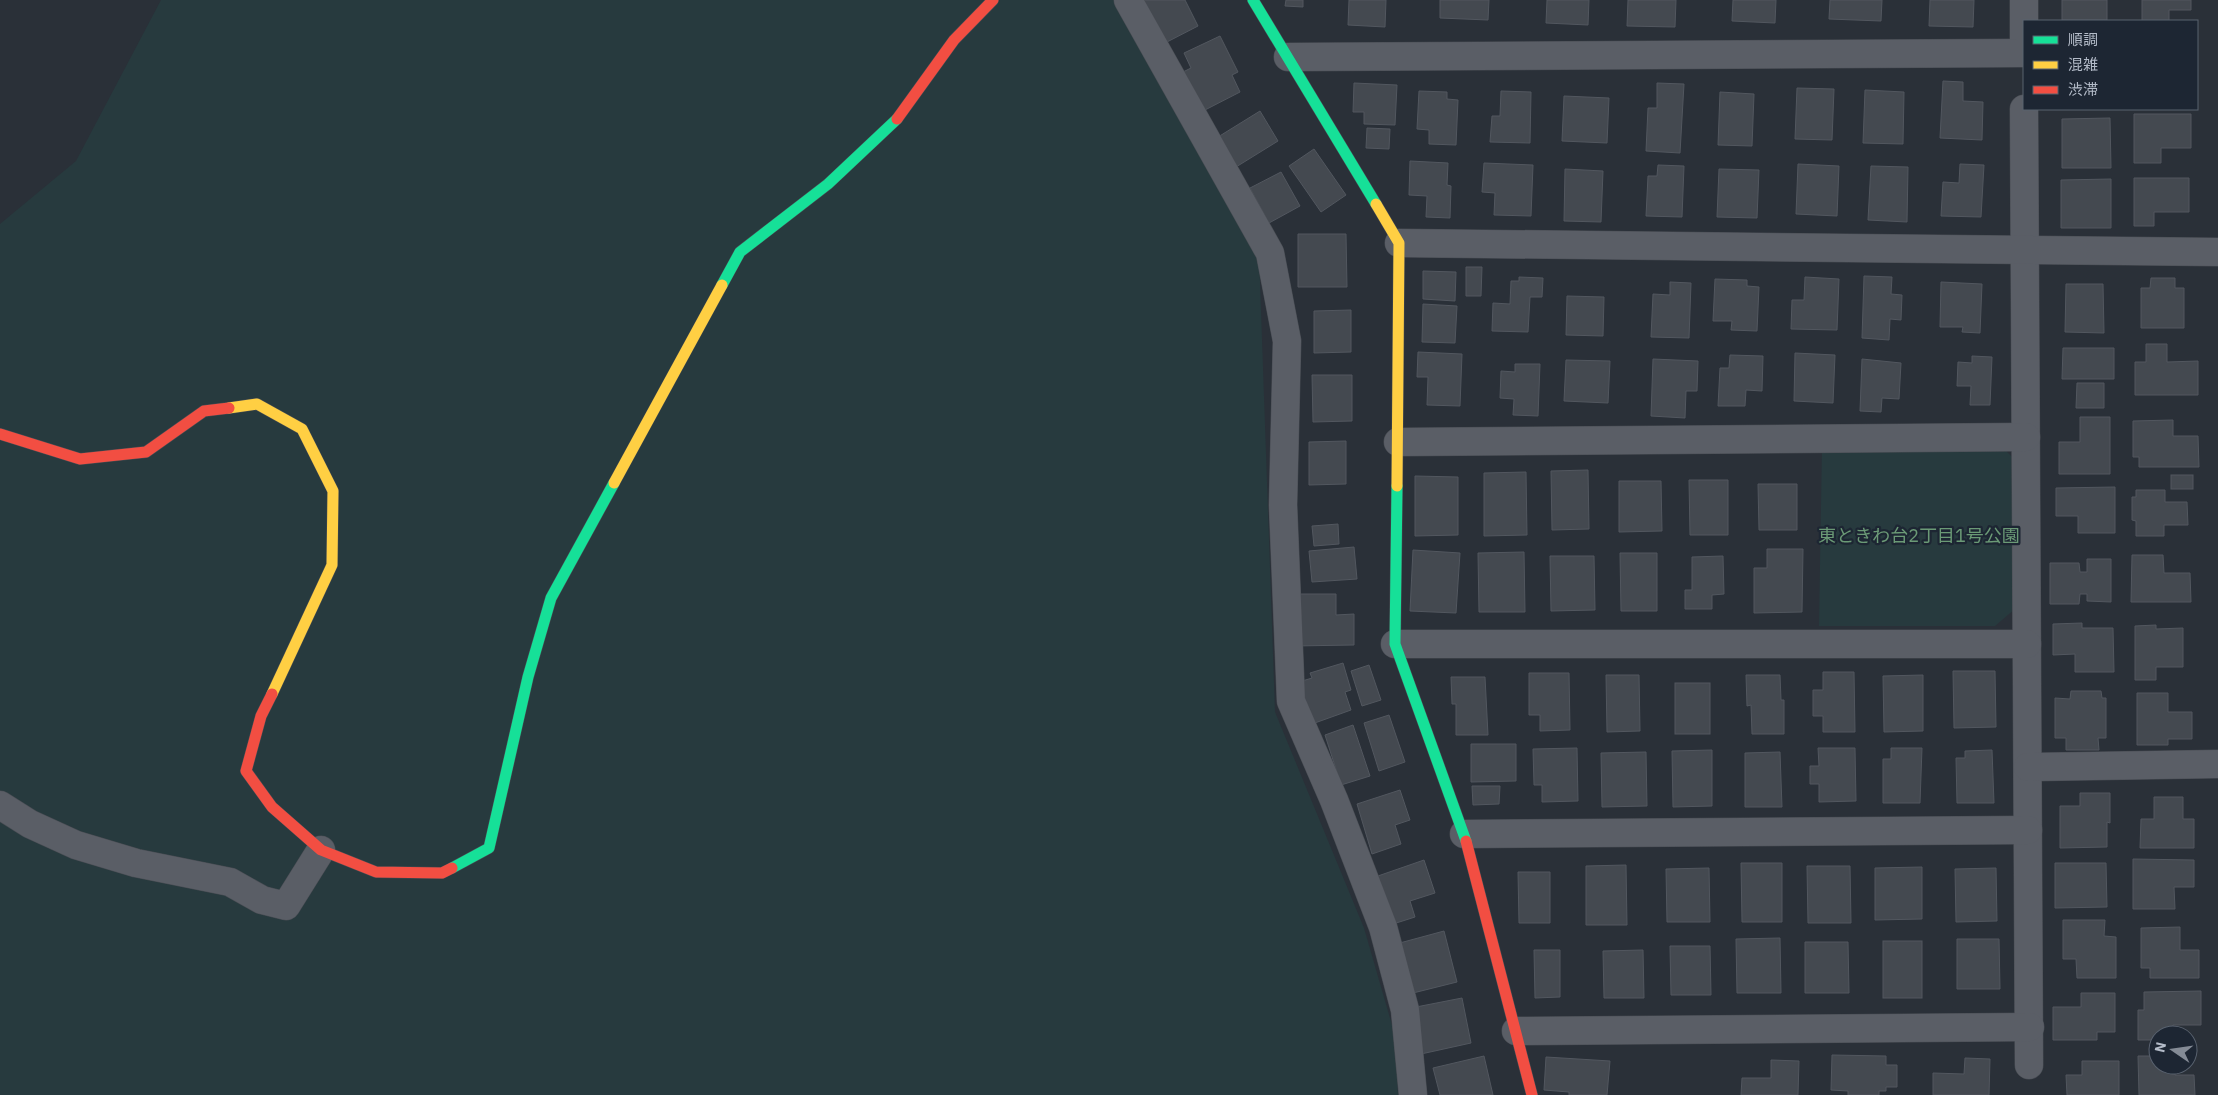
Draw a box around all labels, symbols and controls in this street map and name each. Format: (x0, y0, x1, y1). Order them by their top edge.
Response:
legend (2023, 20, 2198, 110)
text: 順調 (2068, 30, 2098, 49)
text: 混雑 (2068, 55, 2098, 74)
text: 渋滞 (2068, 80, 2098, 99)
park label: 東ときわ台2丁目1号公園 (1818, 524, 2020, 547)
north arrow (2148, 1025, 2198, 1075)
text: N (2150, 1040, 2170, 1054)

